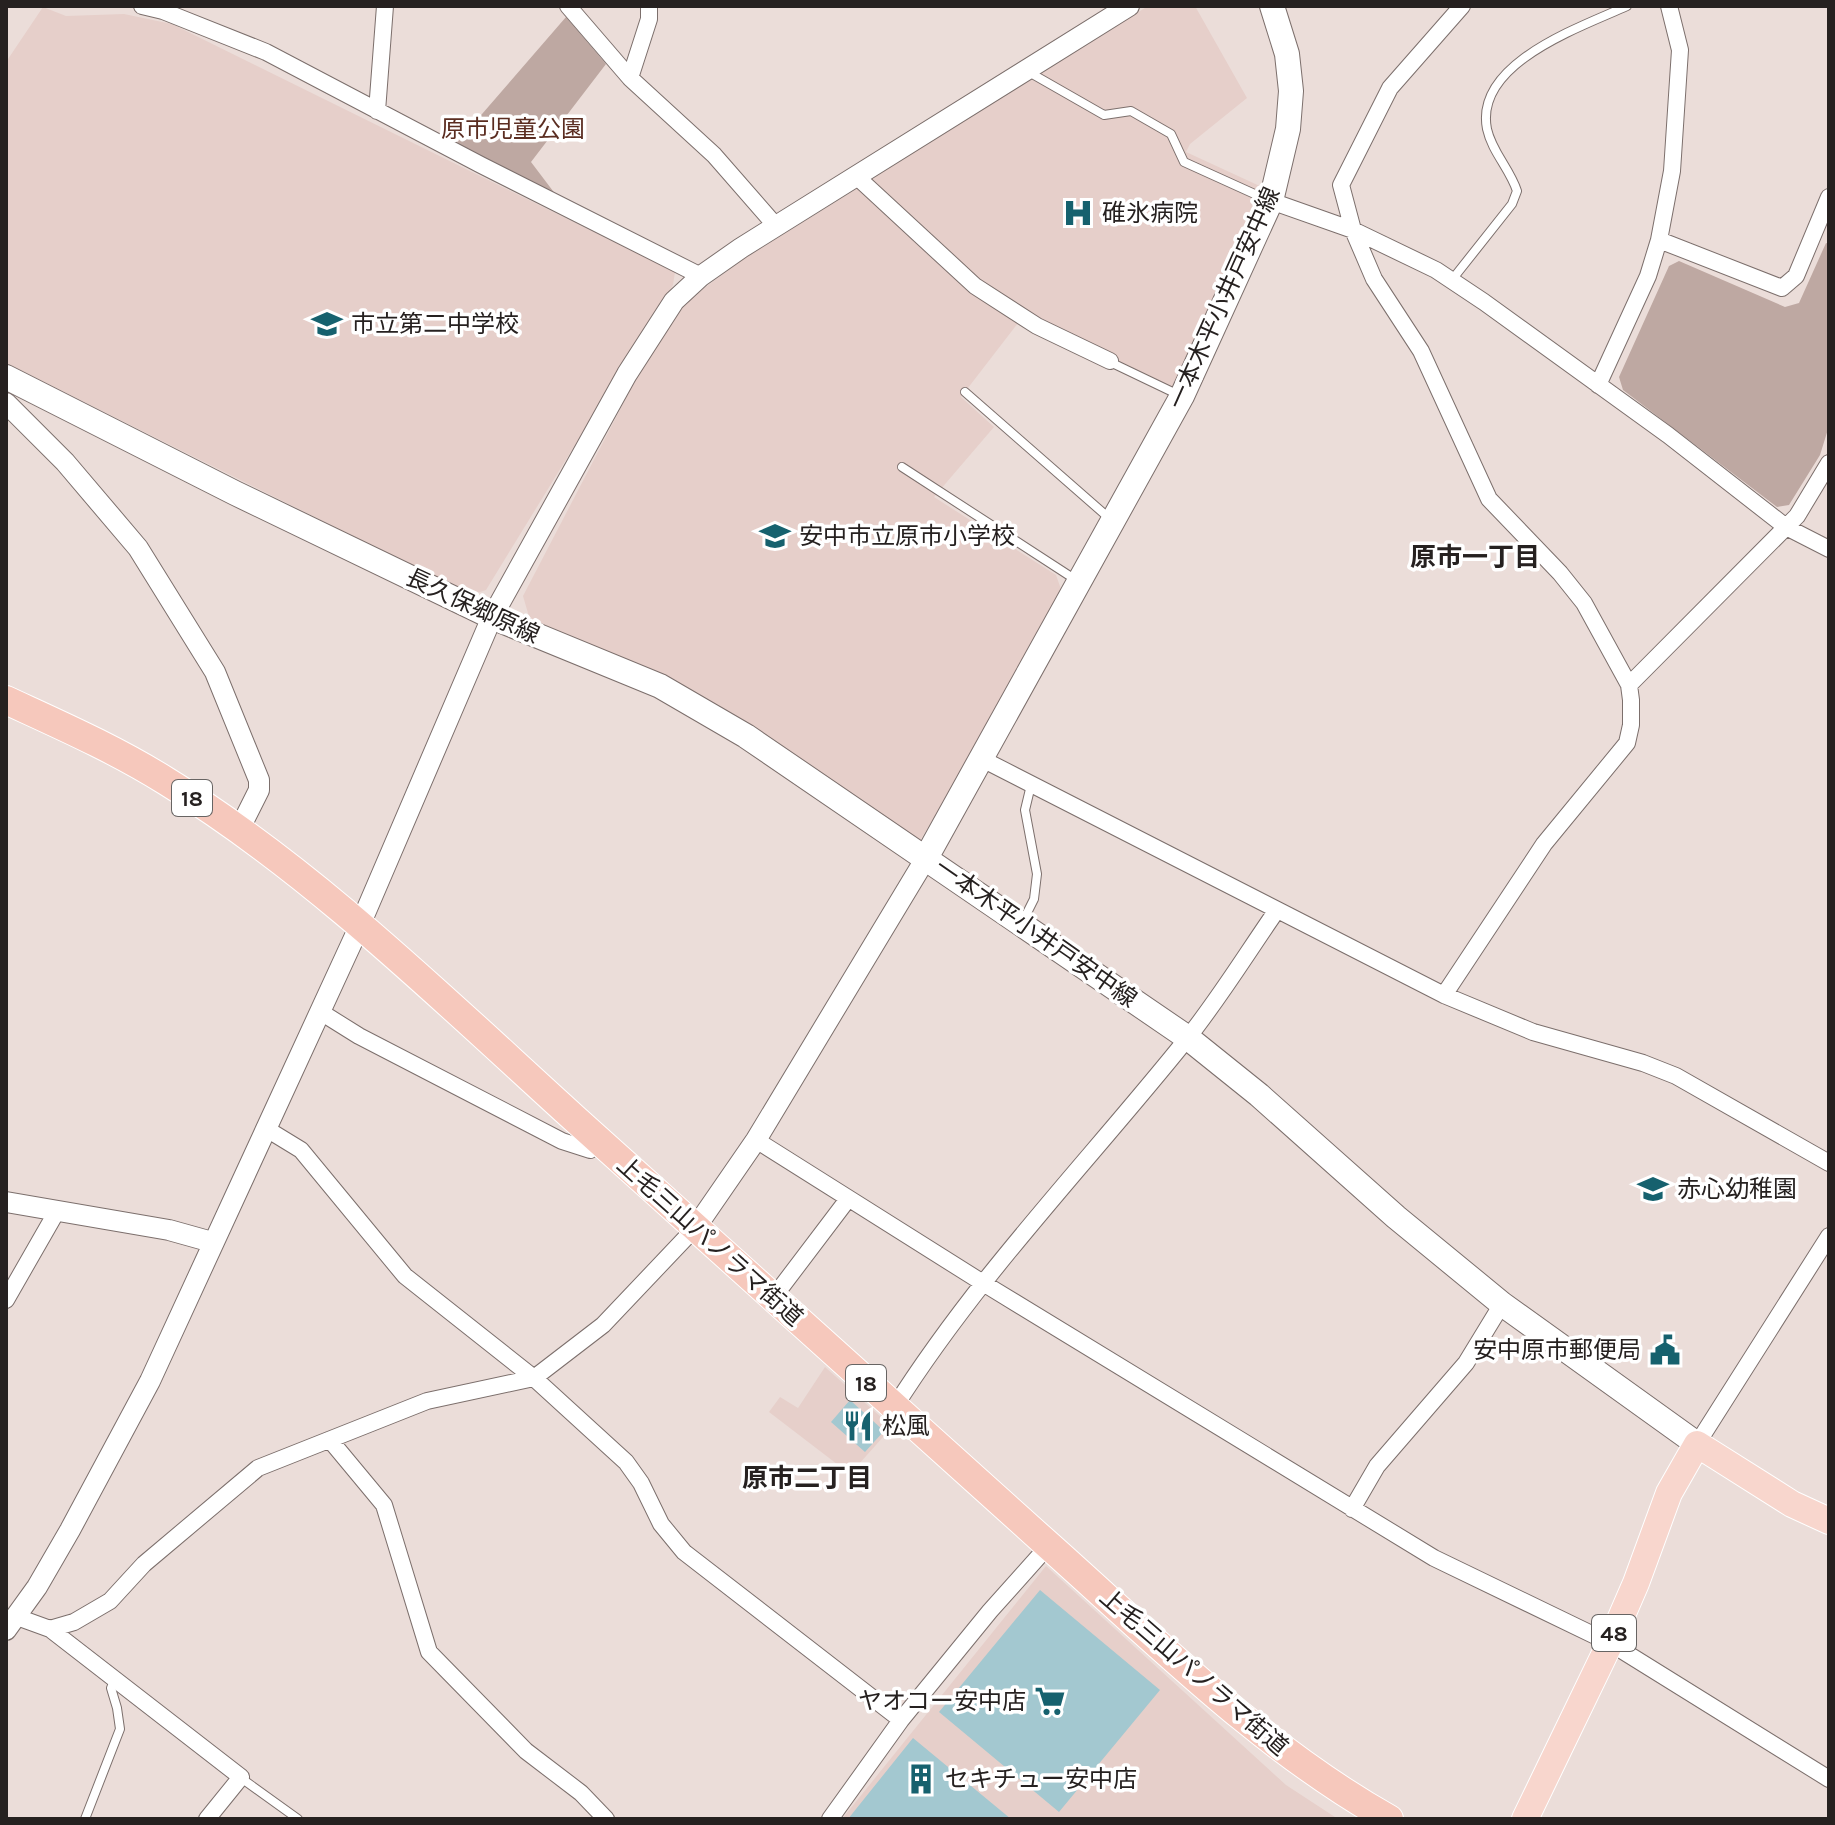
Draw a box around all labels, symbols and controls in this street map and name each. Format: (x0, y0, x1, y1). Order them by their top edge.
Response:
park label: 原市児童公園 (441, 115, 585, 143)
street label: 一本木平小井戸安中線 (1162, 183, 1286, 413)
hospital icon: 碓氷病院 (1061, 196, 1095, 230)
place label: 碓氷病院 (1102, 199, 1198, 227)
school or university icon: 市立第二中学校 (310, 307, 344, 341)
place label: 市立第二中学校 (351, 310, 519, 338)
school or university icon: 安中市立原市小学校 (758, 519, 792, 553)
place label: 安中市立原市小学校 (799, 522, 1015, 550)
district label: 原市一丁目 (1410, 542, 1540, 573)
street label: 長久保郷原線 (402, 563, 544, 649)
road number: 18 (172, 780, 212, 816)
street label: 一本木平小井戸安中線 (930, 853, 1142, 1013)
street label: 上毛三山パノラマ街道 (611, 1150, 809, 1332)
school or university icon: 赤心幼稚園 (1636, 1172, 1670, 1206)
place label: 赤心幼稚園 (1677, 1175, 1797, 1203)
public building icon: 安中原市郵便局 (1648, 1333, 1682, 1367)
place label: 安中原市郵便局 (1473, 1336, 1641, 1364)
road number: 18 (846, 1365, 886, 1401)
restaurant icon: 松風 (841, 1409, 875, 1443)
place label: 松風 (882, 1412, 930, 1440)
district label: 原市二丁目 (742, 1463, 872, 1494)
street label: 上毛三山パノラマ街道 (1094, 1583, 1294, 1761)
road number: 48 (1592, 1615, 1636, 1651)
supermarket icon: ヤオコー安中店 (1033, 1684, 1067, 1718)
place label: ヤオコー安中店 (858, 1687, 1026, 1715)
building icon: セキチュー安中店 (904, 1762, 938, 1796)
place label: セキチュー安中店 (945, 1765, 1137, 1793)

